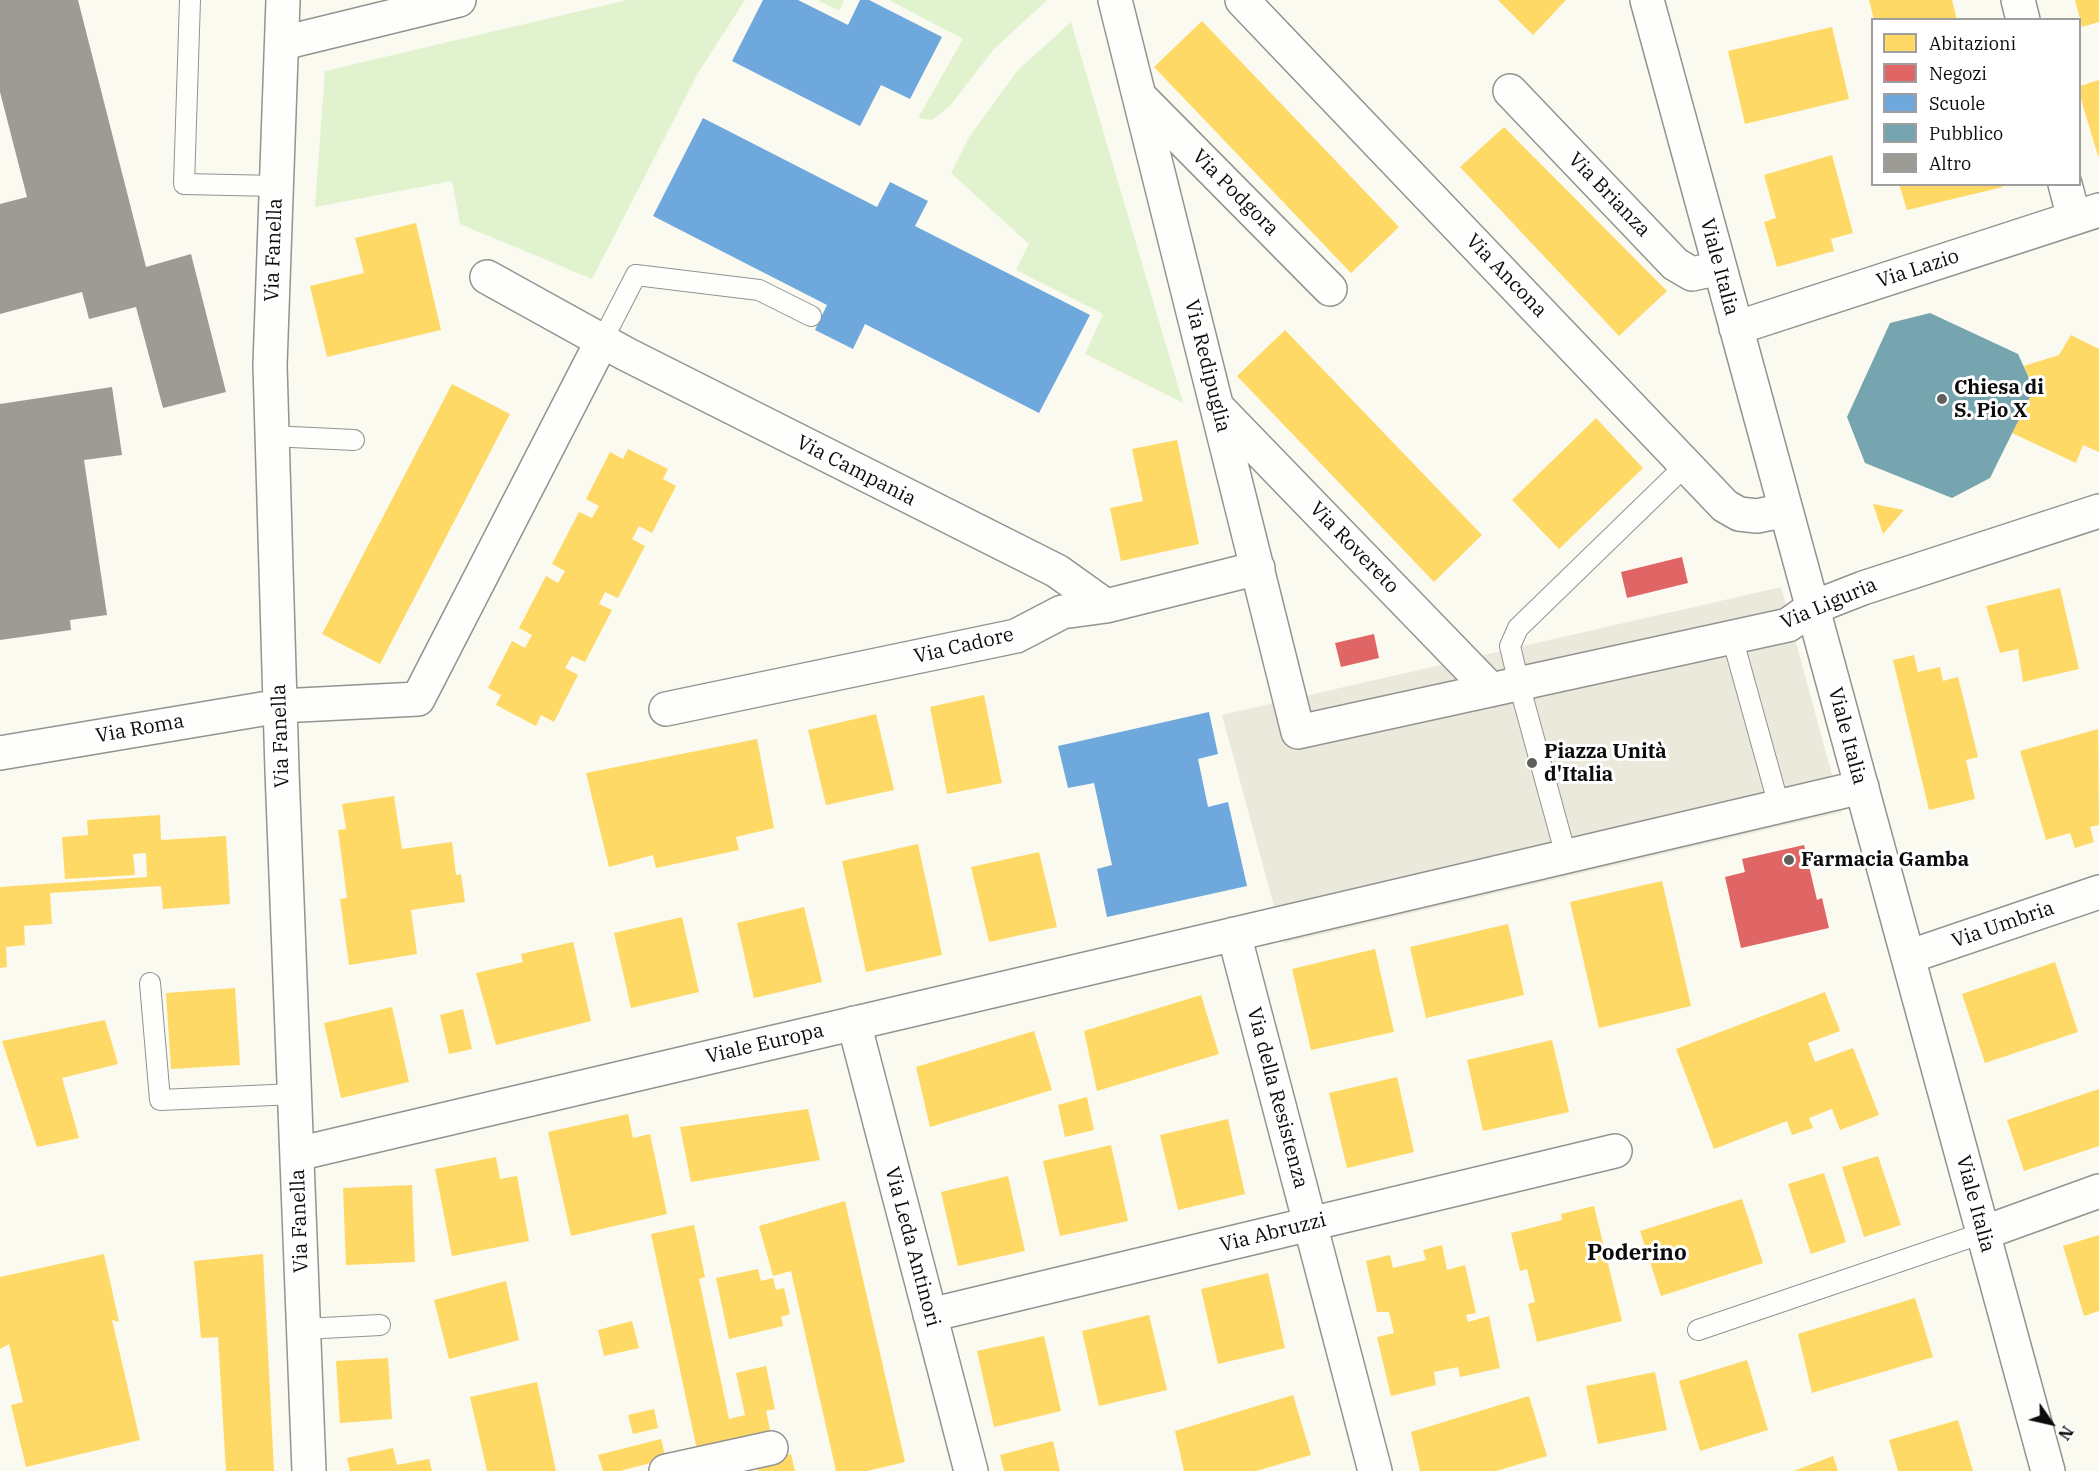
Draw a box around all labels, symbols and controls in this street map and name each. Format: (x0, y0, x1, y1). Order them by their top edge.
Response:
legend (1871, 18, 2081, 186)
text: Abitazioni (1929, 32, 2016, 55)
text: Negozi (1929, 62, 1987, 85)
text: Scuole (1929, 92, 1985, 115)
text: Pubblico (1929, 122, 2003, 145)
street label: Via Podgora (1187, 145, 1283, 241)
street label: Via Brianza (1563, 148, 1655, 242)
text: Altro (1929, 152, 1971, 175)
street label: Via Fanella (260, 198, 288, 302)
street label: Viale Italia (1695, 216, 1743, 318)
street label: Via Ancona (1460, 229, 1552, 323)
street label: Via Lazio (1874, 244, 1962, 294)
street label: Via Redipuglia (1179, 297, 1235, 435)
place label: Chiesa di S. Pio X (1954, 376, 2044, 423)
marker: Chiesa di S. Pio X (1935, 392, 1949, 406)
street label: Via Campania (792, 431, 920, 511)
street label: Via Rovereto (1304, 497, 1404, 599)
street label: Via Liguria (1777, 573, 1881, 635)
street label: Via Cadore (912, 623, 1016, 669)
street label: Via Fanella (267, 684, 295, 788)
street label: Viale Italia (1823, 685, 1871, 787)
street label: Via Roma (94, 709, 186, 749)
place label: Piazza Unità d'Italia (1544, 740, 1667, 787)
marker: Piazza Unità d'Italia (1525, 756, 1539, 770)
place label: Farmacia Gamba (1801, 848, 1969, 872)
marker: Farmacia Gamba (1782, 853, 1796, 867)
street label: Via Umbria (1949, 896, 2057, 954)
street label: Via della Resistenza (1241, 1005, 1313, 1191)
street label: Viale Europa (704, 1019, 826, 1069)
street label: Viale Italia (1951, 1153, 1999, 1255)
street label: Via Leda Antinori (879, 1165, 945, 1329)
street label: Via Fanella (286, 1169, 314, 1273)
street label: Via Abruzzi (1217, 1208, 1329, 1258)
district label: Poderino (1587, 1241, 1687, 1267)
north arrow (2021, 1393, 2081, 1453)
text: N (2054, 1422, 2078, 1444)

